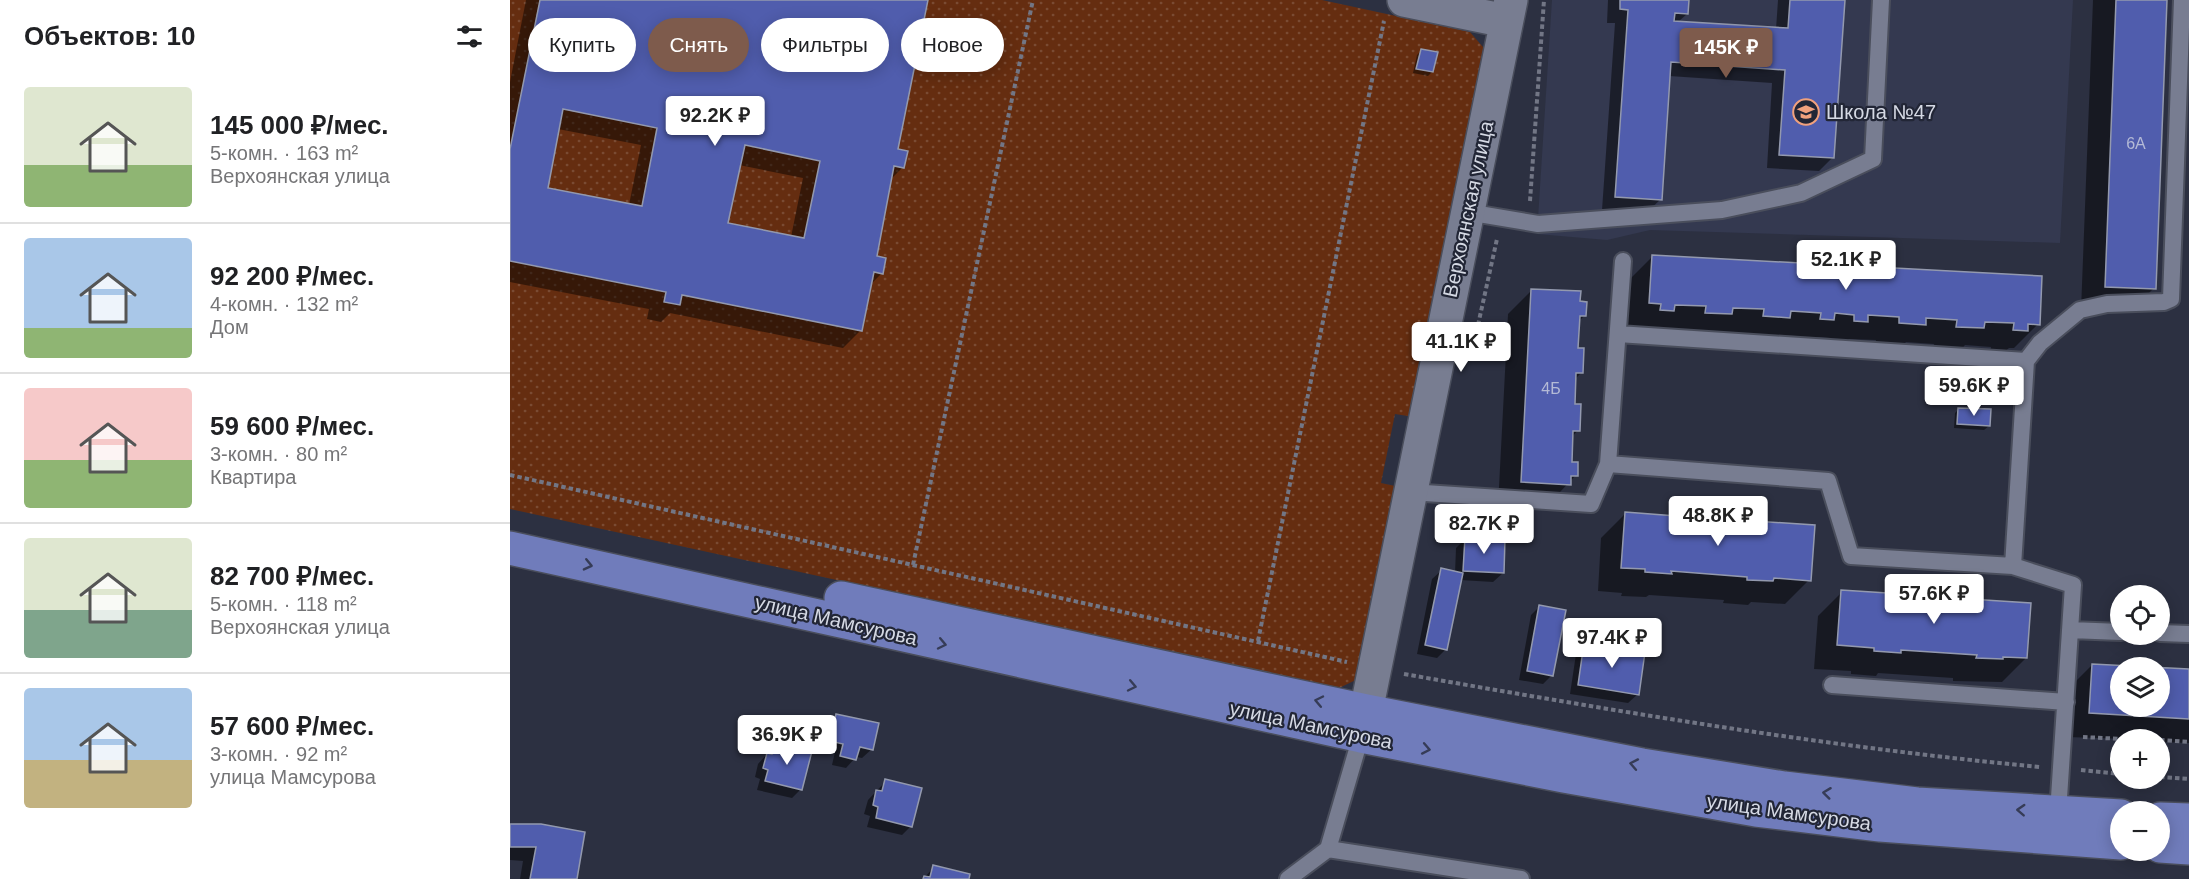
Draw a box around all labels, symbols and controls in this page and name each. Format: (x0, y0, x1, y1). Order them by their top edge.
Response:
chip: Купить (528, 18, 636, 72)
chip: Снять (648, 18, 749, 72)
chip: Фильтры (761, 18, 889, 72)
chip: Новое (901, 18, 1004, 72)
icon: filters (453, 20, 486, 53)
text: Объектов: 10 (24, 21, 195, 51)
pin: 145K ₽ (1677, 28, 1775, 79)
text: 145K ₽ (1693, 36, 1759, 58)
pin: 92.2K ₽ (660, 96, 770, 147)
school or university icon: Школа №47 (1791, 97, 1821, 127)
place label: Школа №47 (1826, 101, 1936, 123)
text: 92.2K ₽ (680, 104, 750, 126)
text: 145 000 ₽/мес. (210, 110, 389, 140)
icon: home (72, 111, 144, 183)
street label: Верхоянская улица (1439, 118, 1498, 299)
house number: 6А (2126, 135, 2146, 152)
text: 5-комн. · 163 m² (210, 142, 358, 164)
text: Верхоянская улица (210, 165, 390, 187)
pin: 52.1K ₽ (1791, 240, 1901, 291)
text: 52.1K ₽ (1811, 248, 1881, 270)
text: 92 200 ₽/мес. (210, 261, 374, 291)
icon: home (72, 262, 144, 334)
text: 4-комн. · 132 m² (210, 293, 358, 315)
text: Дом (210, 316, 249, 338)
pin: 41.1K ₽ (1406, 322, 1516, 373)
text: 41.1K ₽ (1426, 330, 1496, 352)
pin: 59.6K ₽ (1919, 366, 2029, 417)
text: 59.6K ₽ (1939, 374, 2009, 396)
house number: 4Б (1541, 380, 1561, 397)
text: 59 600 ₽/мес. (210, 411, 374, 441)
icon: home (72, 412, 144, 484)
text: 3-комн. · 80 m² (210, 443, 347, 465)
text: Квартира (210, 466, 296, 488)
pin: 48.8K ₽ (1663, 496, 1773, 547)
pin: 82.7K ₽ (1429, 504, 1539, 555)
text: 48.8K ₽ (1683, 504, 1753, 526)
text: 82.7K ₽ (1449, 512, 1519, 534)
one-way arrow (582, 558, 592, 571)
text: 82 700 ₽/мес. (210, 561, 374, 591)
icon: home (72, 562, 144, 634)
pin: 57.6K ₽ (1879, 574, 1989, 625)
text: 57.6K ₽ (1899, 582, 1969, 604)
map controls (2110, 585, 2170, 861)
button: locate (2110, 585, 2170, 645)
street label: улица Мамсурова (753, 591, 920, 650)
text: 5-комн. · 118 m² (210, 593, 357, 615)
text: Верхоянская улица (210, 616, 390, 638)
pin: 97.4K ₽ (1557, 618, 1667, 669)
text: 97.4K ₽ (1577, 626, 1647, 648)
one-way arrow (937, 637, 947, 650)
button: layers (2110, 657, 2170, 717)
one-way arrow (1127, 679, 1137, 692)
one-way arrow (1314, 695, 1324, 708)
street label: улица Мамсурова (1228, 697, 1395, 753)
text: 57 600 ₽/мес. (210, 711, 374, 741)
icon: home (72, 712, 144, 784)
pin: 36.9K ₽ (732, 715, 842, 766)
text: 36.9K ₽ (752, 723, 822, 745)
button: + (2110, 729, 2170, 789)
one-way arrow (1420, 742, 1430, 755)
text: 3-комн. · 92 m² (210, 743, 347, 765)
one-way arrow (1629, 758, 1639, 771)
text: улица Мамсурова (210, 766, 376, 788)
one-way arrow (1822, 788, 1831, 800)
street label: улица Мамсурова (1705, 790, 1874, 835)
button: − (2110, 801, 2170, 861)
one-way arrow (2016, 804, 2025, 817)

